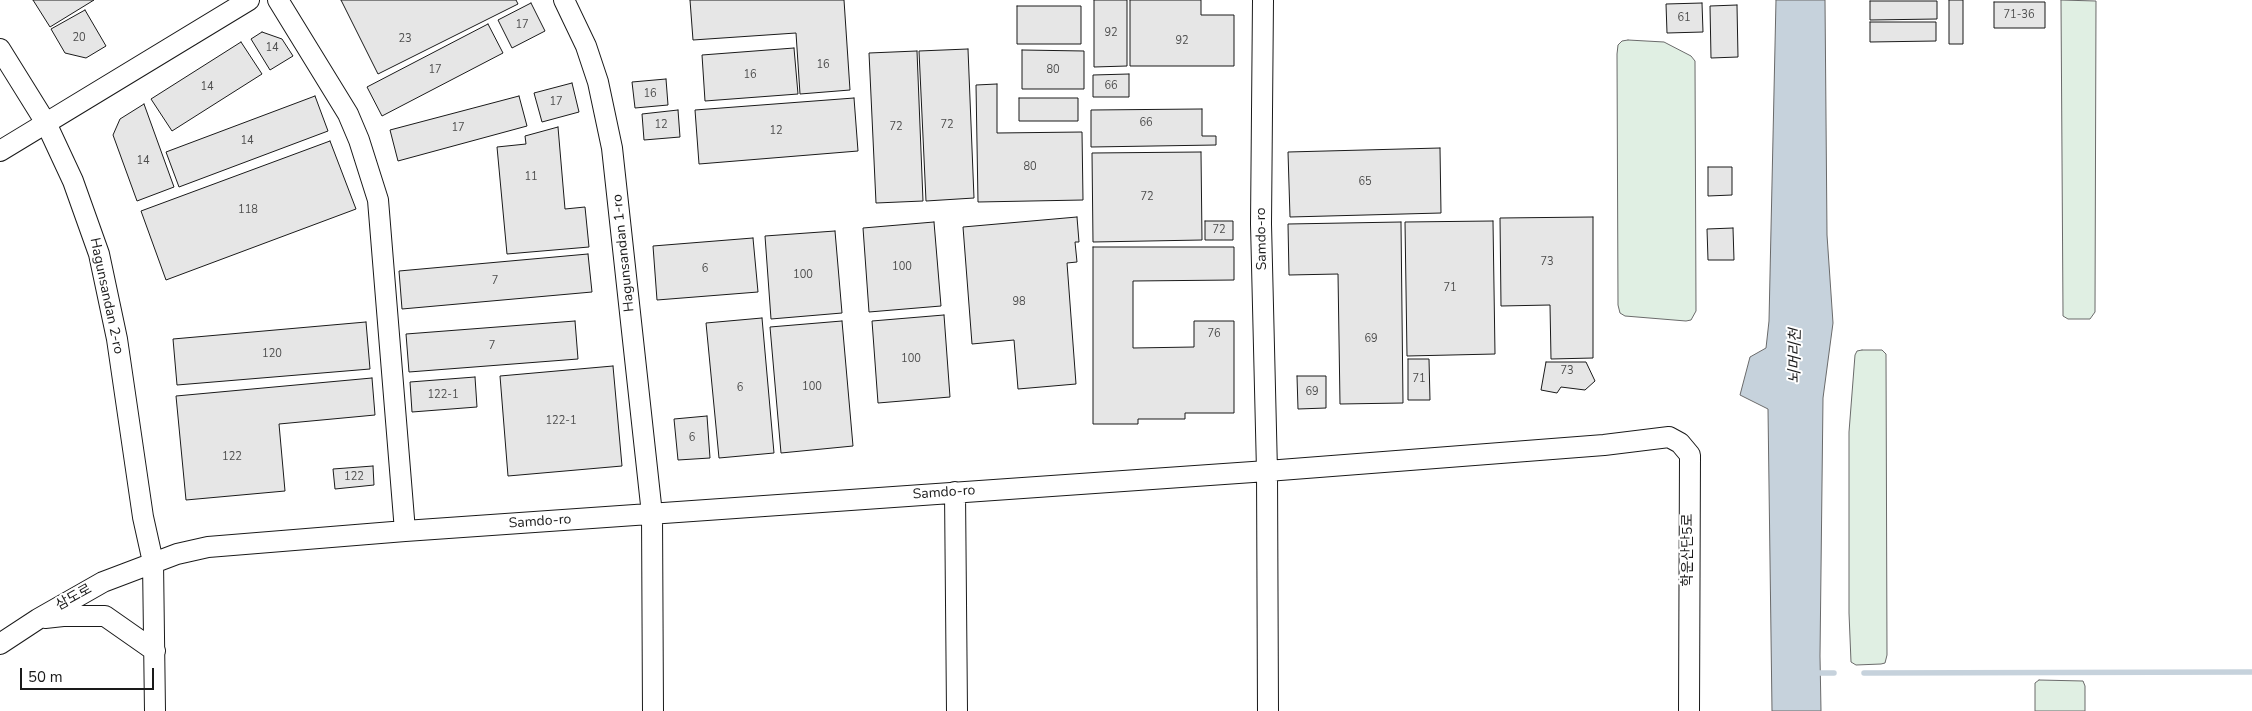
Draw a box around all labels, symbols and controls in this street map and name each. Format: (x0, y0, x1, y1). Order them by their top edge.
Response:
house number: 71-36 (2003, 8, 2035, 22)
house number: 61 (1677, 11, 1691, 25)
house number: 17 (515, 18, 529, 32)
house number: 92 (1104, 26, 1118, 40)
house number: 20 (72, 31, 86, 45)
house number: 23 (398, 32, 412, 46)
house number: 92 (1175, 34, 1189, 48)
house number: 14 (265, 41, 279, 55)
house number: 16 (816, 58, 830, 72)
house number: 17 (428, 63, 442, 77)
house number: 80 (1046, 63, 1060, 77)
house number: 16 (743, 68, 757, 82)
house number: 66 (1104, 79, 1118, 93)
house number: 14 (200, 80, 214, 94)
house number: 16 (643, 87, 657, 101)
house number: 17 (549, 95, 563, 109)
house number: 66 (1139, 116, 1153, 130)
house number: 12 (654, 118, 668, 132)
house number: 72 (940, 118, 954, 132)
house number: 72 (889, 120, 903, 134)
house number: 17 (451, 121, 465, 135)
house number: 12 (769, 124, 783, 138)
house number: 14 (240, 134, 254, 148)
house number: 14 (136, 154, 150, 168)
house number: 80 (1023, 160, 1037, 174)
house number: 11 (524, 170, 538, 184)
house number: 65 (1358, 175, 1372, 189)
house number: 72 (1140, 190, 1154, 204)
street label: Hagunsandan 1-ro (609, 193, 639, 313)
house number: 118 (238, 203, 258, 217)
street label: Samdo-ro (1253, 207, 1271, 271)
house number: 72 (1212, 223, 1226, 237)
street label: Hagunsandan 2-ro (85, 236, 127, 356)
house number: 73 (1540, 255, 1554, 269)
house number: 100 (892, 260, 912, 274)
house number: 6 (702, 262, 708, 276)
house number: 100 (793, 268, 813, 282)
house number: 7 (492, 274, 498, 288)
house number: 71 (1443, 281, 1457, 295)
house number: 98 (1012, 295, 1026, 309)
house number: 76 (1207, 327, 1221, 341)
water label: 뇌머리천 (1787, 328, 1805, 384)
house number: 69 (1364, 332, 1378, 346)
house number: 7 (489, 339, 495, 353)
house number: 120 (262, 347, 282, 361)
house number: 100 (901, 352, 921, 366)
house number: 73 (1560, 364, 1574, 378)
house number: 71 (1412, 372, 1426, 386)
house number: 100 (802, 380, 822, 394)
house number: 6 (737, 381, 743, 395)
house number: 69 (1305, 385, 1319, 399)
house number: 122-1 (427, 388, 459, 402)
house number: 122-1 (545, 414, 577, 428)
house number: 6 (689, 431, 695, 445)
house number: 122 (222, 450, 242, 464)
house number: 122 (344, 470, 364, 484)
street label: Samdo-ro (912, 482, 976, 504)
street label: Samdo-ro (508, 511, 572, 533)
street label: 학운산단5로 (1681, 514, 1697, 586)
street label: 삼도로 (53, 581, 95, 615)
scale bar (22, 658, 156, 690)
text: 50 m (28, 667, 63, 687)

